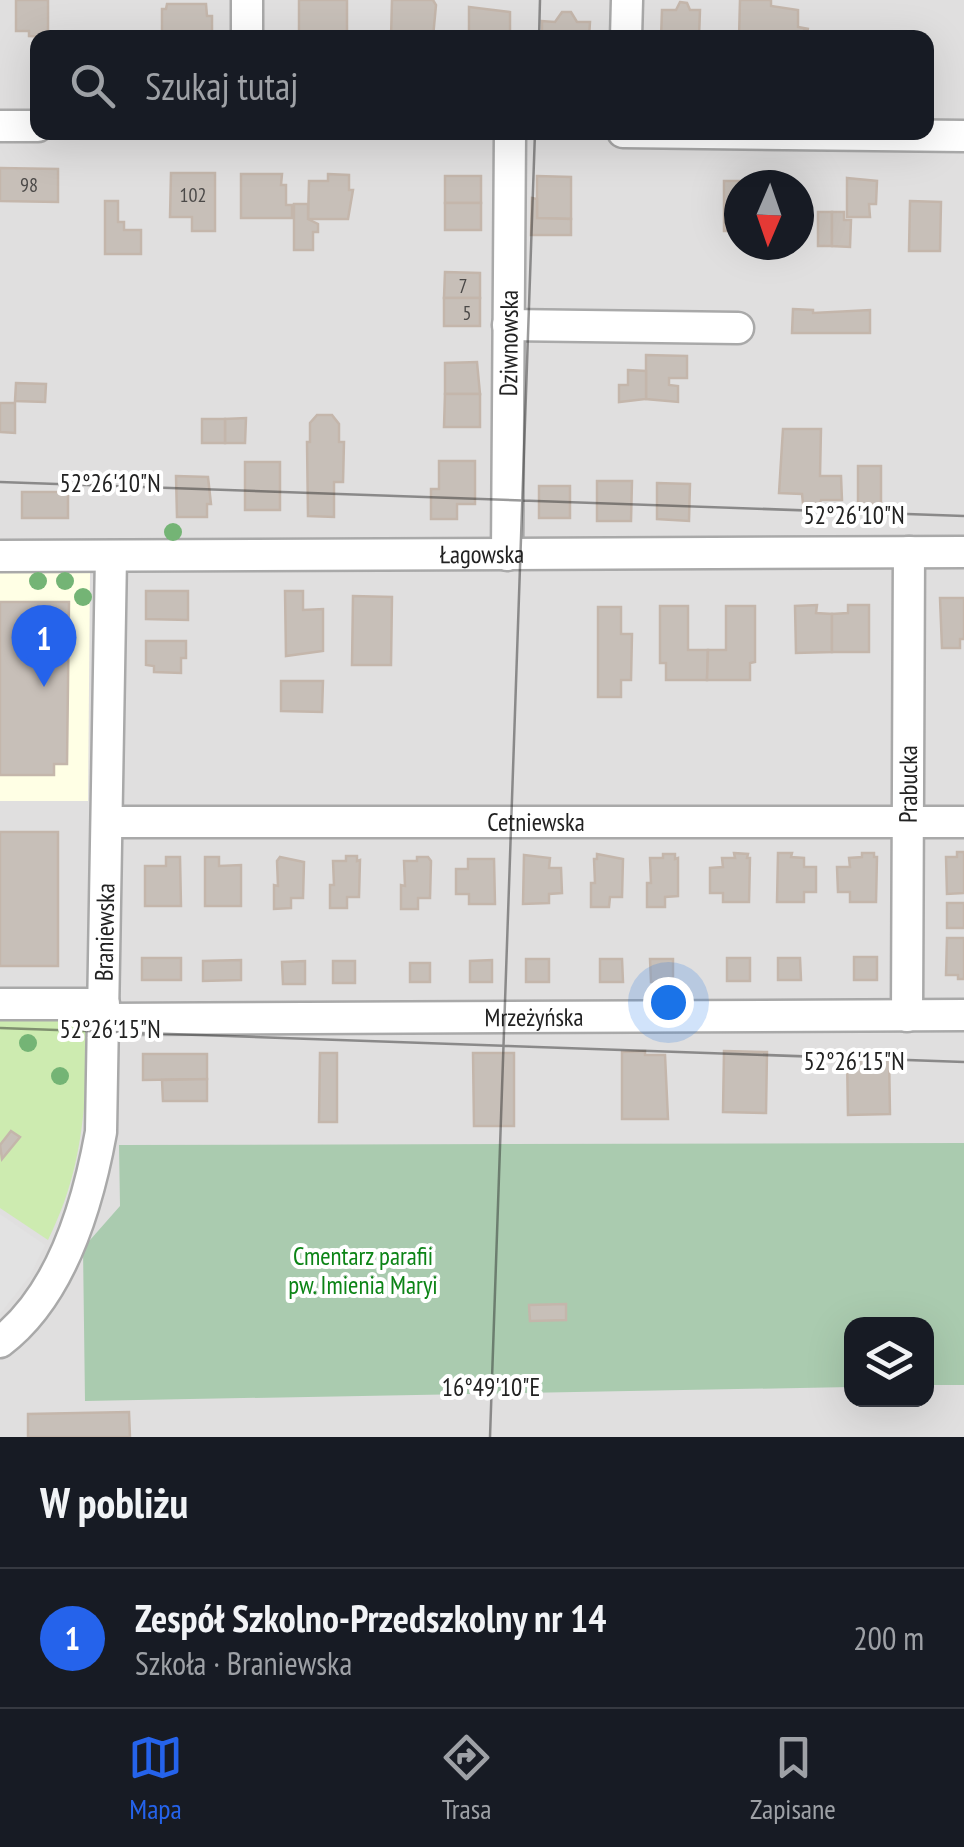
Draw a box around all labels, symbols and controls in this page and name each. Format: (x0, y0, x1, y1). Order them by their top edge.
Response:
search box (30, 30, 934, 140)
icon: search (65, 58, 120, 113)
text: Szukaj tutaj (145, 61, 298, 110)
north arrow (724, 170, 814, 260)
house number: 98 (20, 172, 38, 198)
house number: 102 (180, 182, 207, 208)
house number: 7 (459, 273, 468, 299)
street label: Dziwnowska (492, 290, 525, 396)
house number: 5 (463, 300, 472, 326)
text: 52°26'10"N (59, 467, 161, 499)
text: 52°26'10"N (803, 499, 905, 531)
street label: Łagowska (440, 538, 524, 570)
pin: 1 (12, 604, 76, 687)
street label: Prabucka (892, 745, 924, 823)
street label: Cetniewska (487, 806, 585, 838)
street label: Braniewska (88, 883, 121, 981)
your location (643, 977, 694, 1028)
street label: Mrzeżyńska (484, 1001, 584, 1033)
text: 52°26'15"N (59, 1013, 161, 1045)
text: 52°26'15"N (803, 1045, 905, 1077)
park label: Cmentarz parafii pw. Imienia Maryi (288, 1240, 438, 1301)
map controls (844, 1317, 934, 1407)
button: layers (844, 1317, 934, 1407)
text: 16°49'10"E (442, 1371, 540, 1403)
text: W pobliżu (40, 1475, 188, 1530)
text: Zespół Szkolno-Przedszkolny nr 14 (135, 1593, 606, 1642)
text: 1 (65, 1617, 80, 1659)
text: 200 m (853, 1617, 924, 1659)
text: Szkoła · Braniewska (135, 1642, 352, 1684)
tab: Mapa (128, 1730, 183, 1827)
tab: Trasa (439, 1730, 494, 1827)
tab: Zapisane (750, 1730, 836, 1827)

